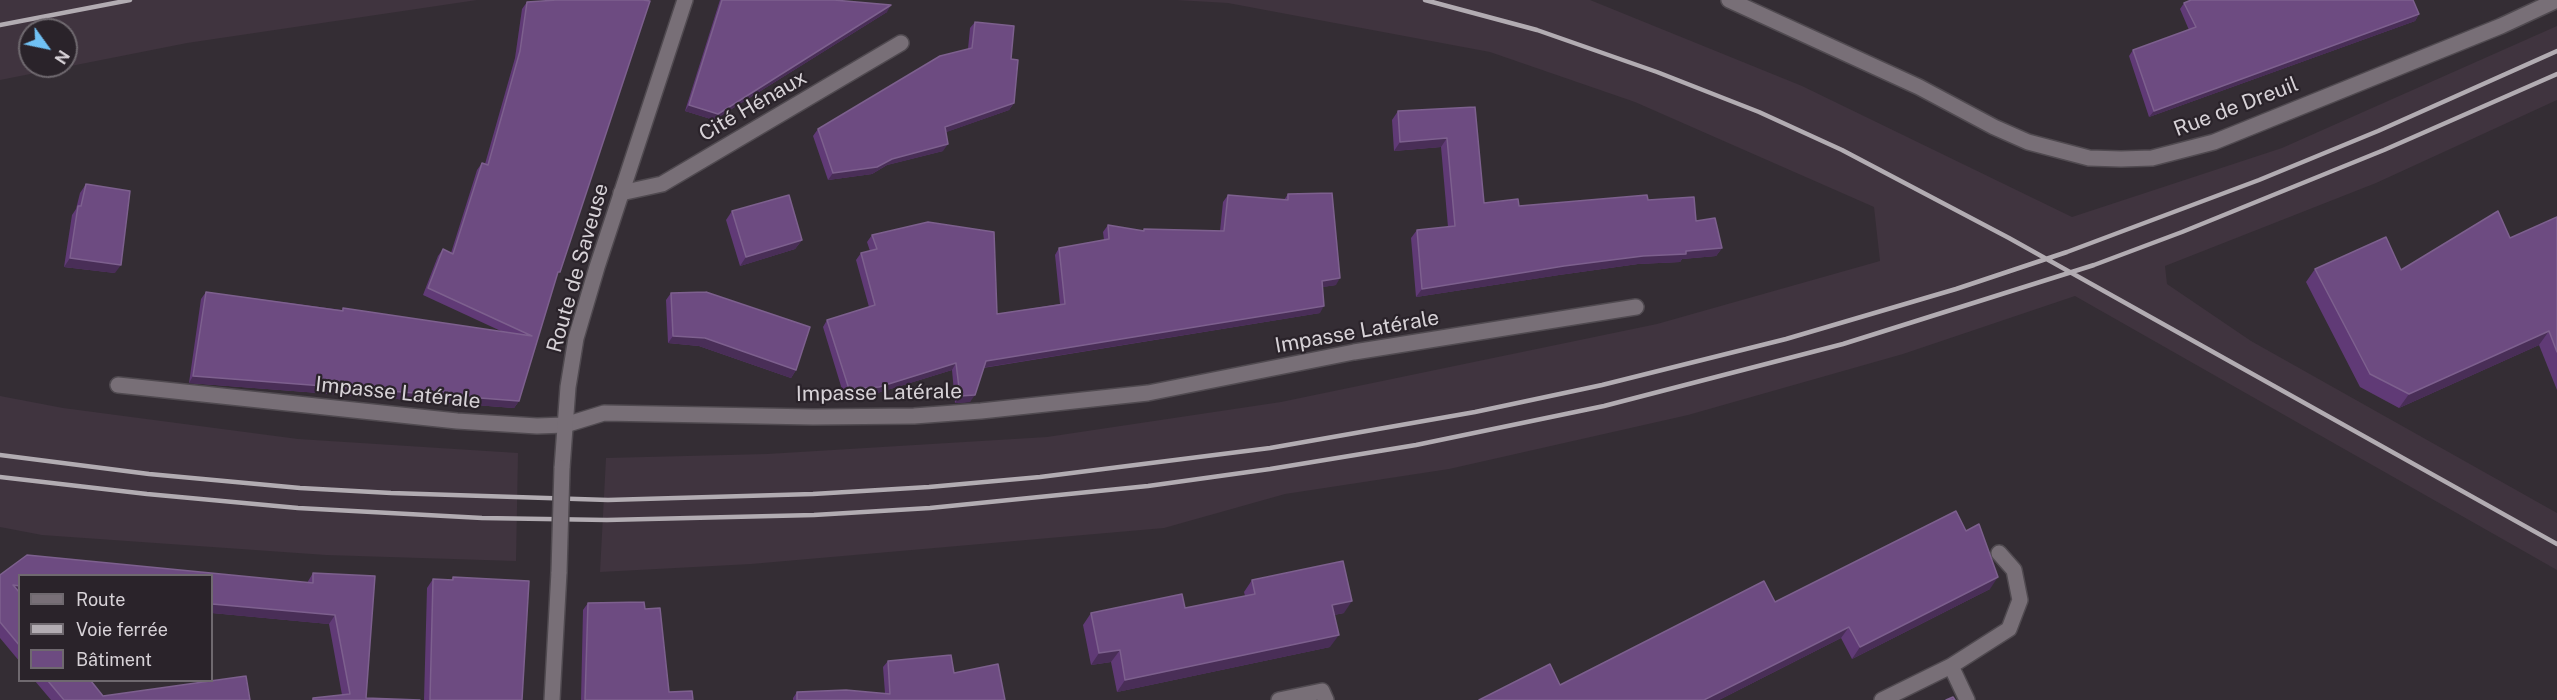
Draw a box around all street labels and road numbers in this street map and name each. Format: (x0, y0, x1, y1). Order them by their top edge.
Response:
street label: Cité Hénaux (695, 65, 811, 147)
street label: Rue de Dreuil (2170, 72, 2302, 142)
street label: Route de Saveuse (542, 181, 614, 355)
street label: Impasse Latérale (1273, 305, 1441, 359)
street label: Impasse Latérale (314, 372, 482, 414)
street label: Impasse Latérale (796, 379, 962, 407)

